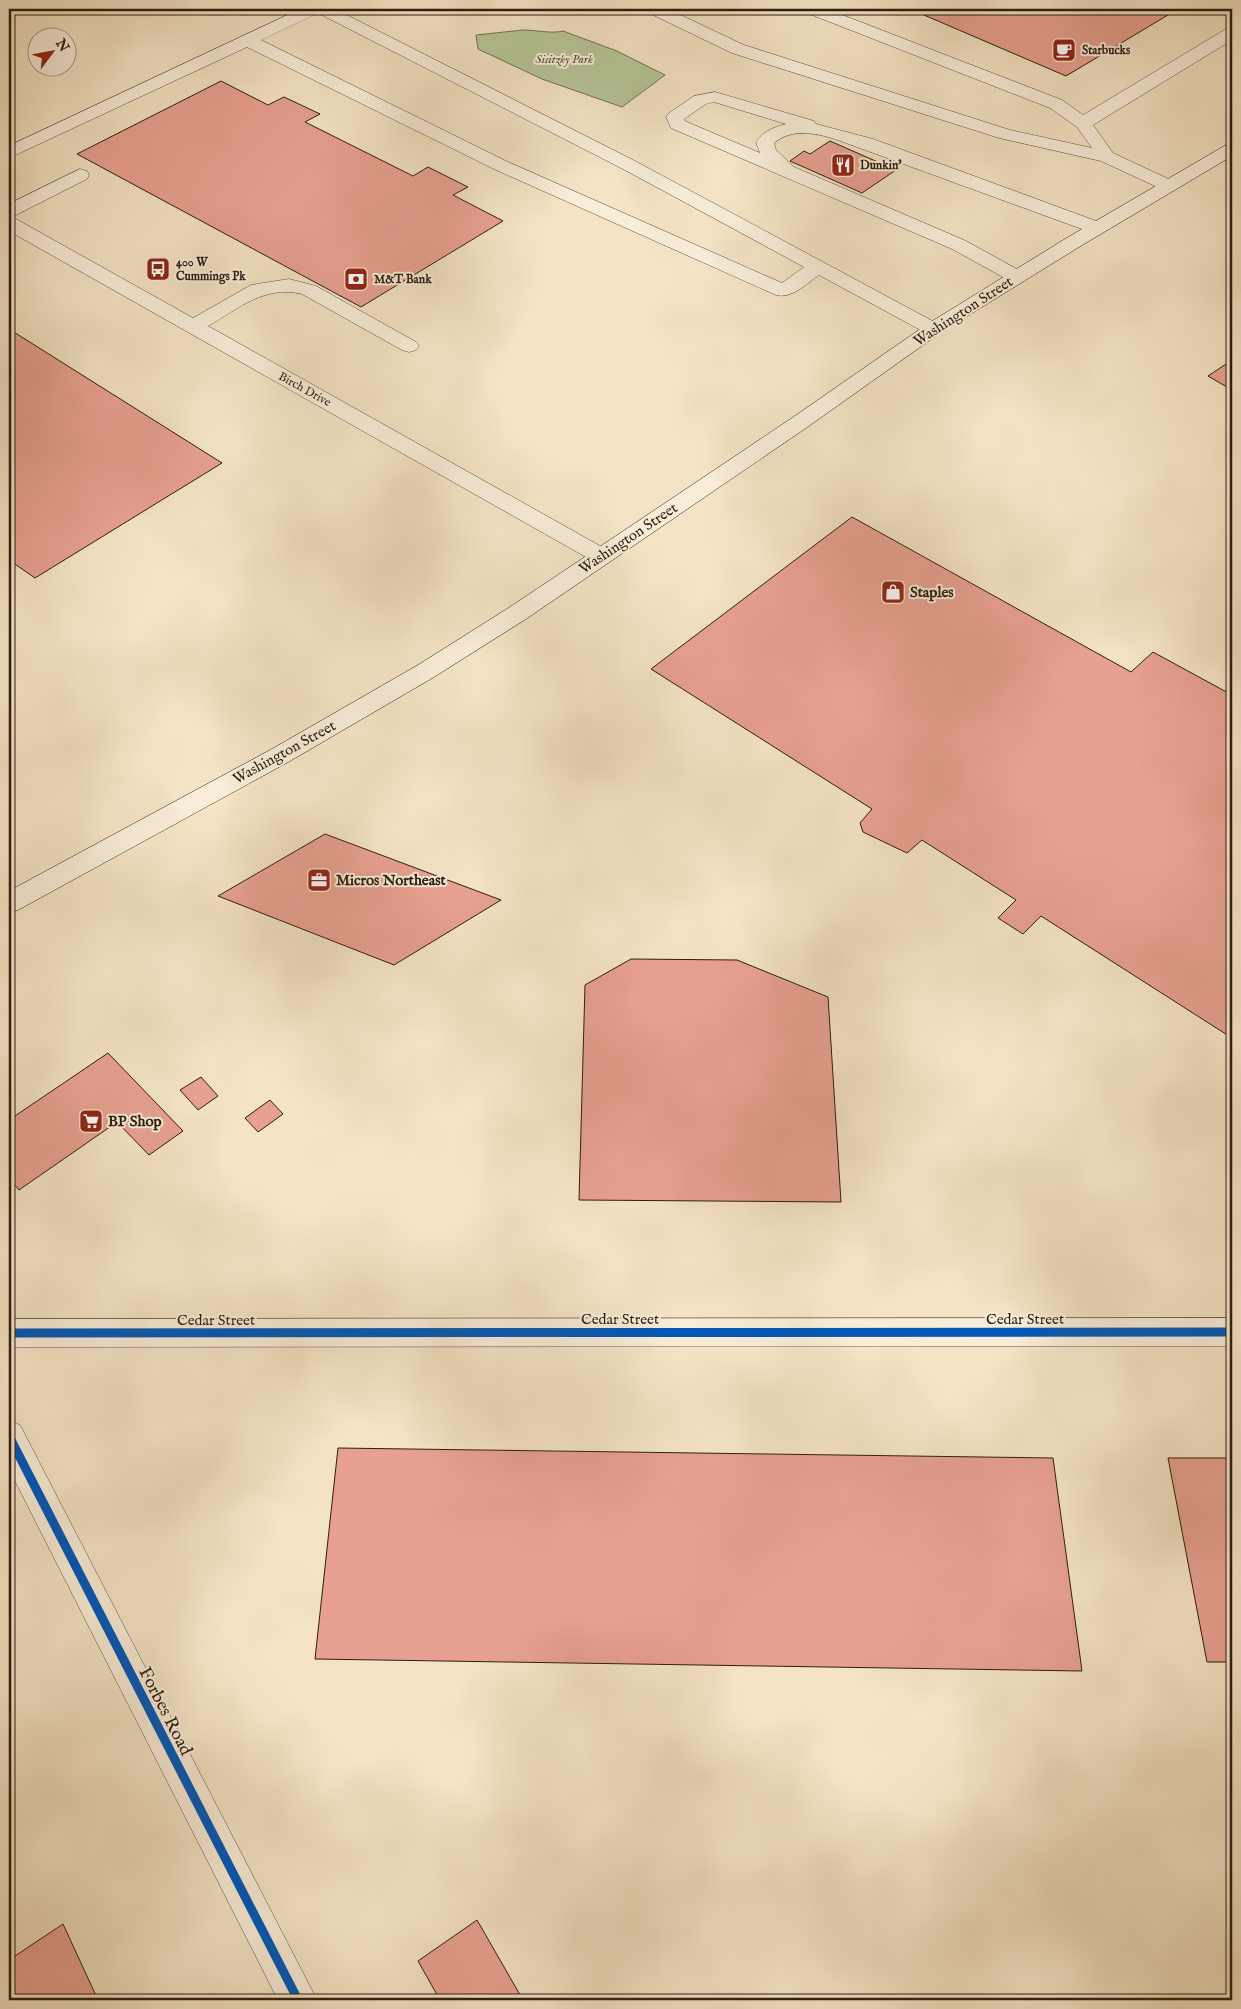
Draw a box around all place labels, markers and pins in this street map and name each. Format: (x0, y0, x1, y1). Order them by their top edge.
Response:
cafe icon: Starbucks (1051, 37, 1077, 63)
place label: Starbucks (1082, 43, 1131, 58)
restaurant icon: Dunkin' (830, 152, 856, 178)
place label: Dunkin' (860, 158, 902, 173)
place label: 400 W Cummings Pk (176, 255, 246, 285)
bus stop icon: 400 W Cummings Pk (145, 256, 171, 282)
bank icon: M&T Bank (343, 266, 369, 292)
place label: M&T Bank (374, 272, 432, 287)
shop icon: Staples (880, 579, 906, 605)
place label: Staples (910, 583, 954, 602)
office icon: Micros Northeast (306, 867, 332, 893)
place label: Micros Northeast (336, 871, 446, 890)
supermarket icon: BP Shop (78, 1108, 104, 1134)
place label: BP Shop (108, 1112, 162, 1131)

